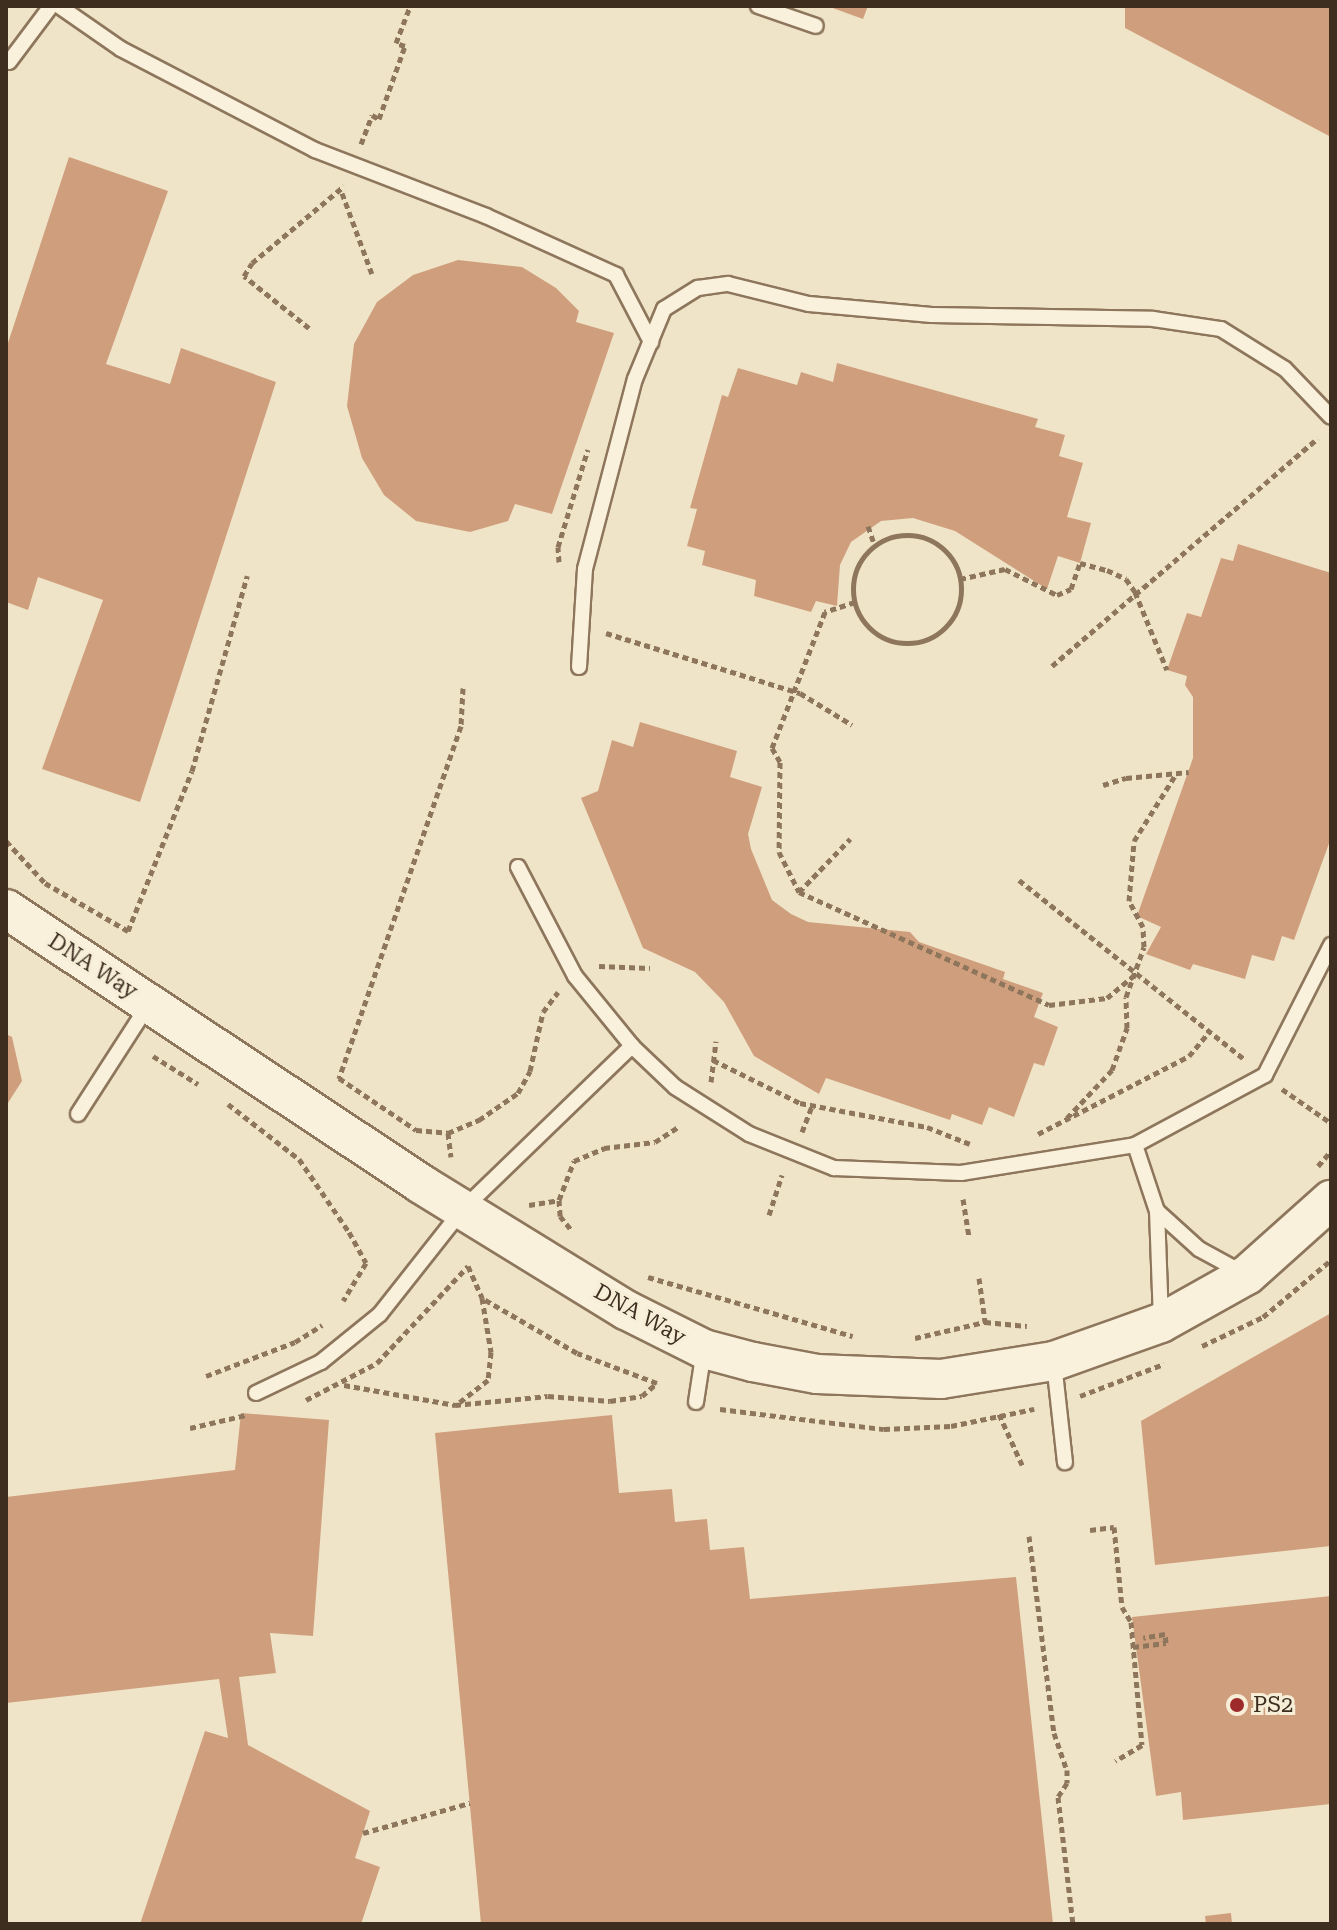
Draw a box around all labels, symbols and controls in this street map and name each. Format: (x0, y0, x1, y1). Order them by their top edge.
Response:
street label: DNA Way (43, 927, 143, 1005)
street label: DNA Way (589, 1278, 691, 1350)
place label: PS2 (1253, 1692, 1293, 1718)
marker: PS2 (1228, 1696, 1246, 1714)

